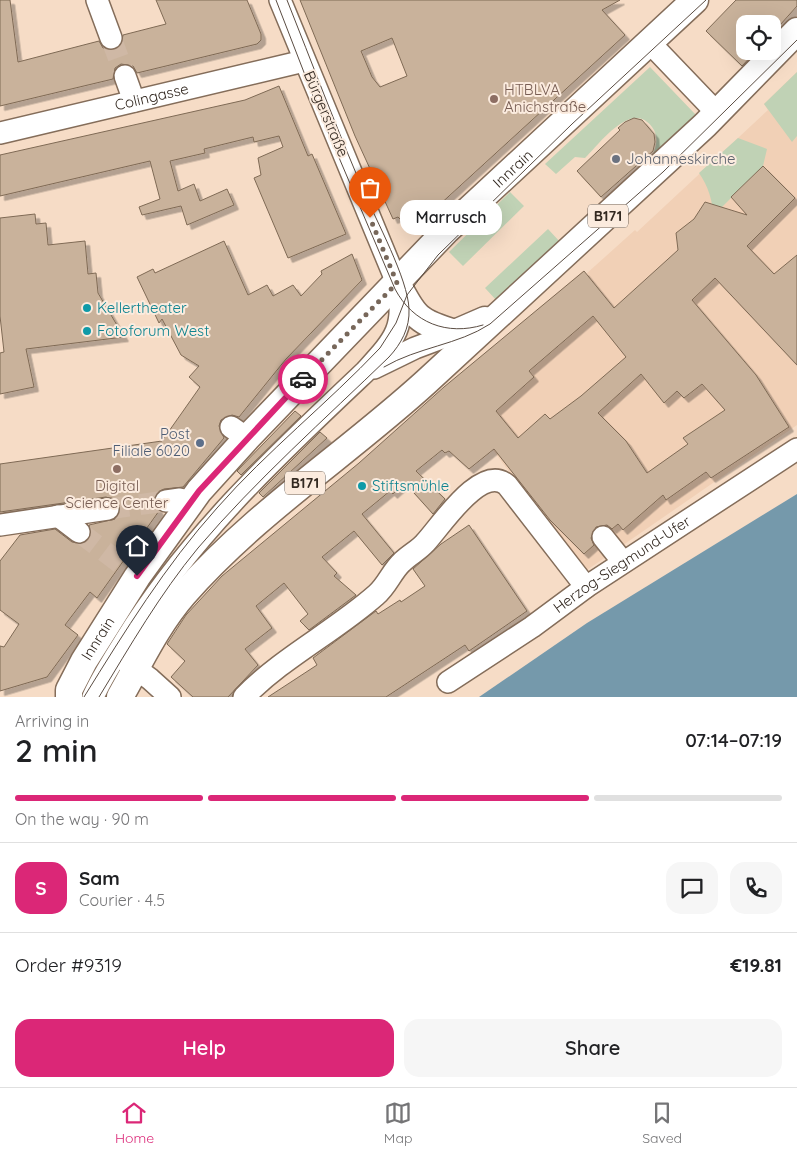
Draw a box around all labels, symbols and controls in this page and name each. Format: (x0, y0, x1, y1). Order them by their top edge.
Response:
map controls (736, 15, 781, 60)
button: locate (736, 15, 781, 60)
street label: Bürgerstraße (300, 68, 353, 160)
street label: Colingasse (113, 79, 190, 114)
place label: HTBLVA Anichstraße (504, 80, 586, 116)
marker: HTBLVA Anichstraße (488, 93, 500, 105)
street label: Innrain (489, 145, 537, 192)
place label: Johanneskirche (626, 149, 736, 168)
marker: Johanneskirche (610, 153, 622, 165)
pin (349, 167, 391, 218)
icon: bag (356, 174, 384, 202)
callout: Marrusch (400, 200, 502, 236)
road number: B171 (588, 205, 628, 228)
text: Marrusch (416, 207, 487, 227)
place label: Kellertheater (97, 298, 187, 317)
marker: Kellertheater (81, 302, 93, 314)
place label: Fotoforum West (97, 321, 209, 340)
marker: Fotoforum West (81, 325, 93, 337)
courier (278, 354, 328, 404)
icon: car (289, 365, 317, 393)
place label: Post Filiale 6020 (112, 424, 190, 460)
marker: Post Filiale 6020 (194, 437, 206, 449)
marker: Digital Science Center (111, 463, 123, 475)
road number: B171 (285, 472, 325, 494)
place label: Digital Science Center (65, 476, 169, 512)
place label: Stiftsmühle (372, 476, 449, 495)
marker: Stiftsmühle (356, 480, 368, 492)
street label: Herzog-Siegmund-Ufer (549, 511, 694, 617)
pin (116, 525, 158, 576)
icon: home (123, 532, 151, 560)
street label: Innrain (77, 613, 118, 664)
text: Arriving in (15, 711, 89, 731)
text: 07:14–07:19 (685, 728, 782, 752)
text: 2 min (15, 730, 98, 770)
text: On the way · 90 m (15, 809, 149, 829)
button: chat (666, 862, 718, 914)
button: phone (730, 862, 782, 914)
text: Sam (79, 866, 120, 890)
text: S (35, 876, 47, 900)
text: Courier · 4.5 (79, 890, 165, 910)
text: Order #9319 (15, 953, 122, 977)
text: €19.81 (730, 953, 782, 977)
button: Help (15, 1019, 394, 1077)
button: Share (404, 1019, 782, 1077)
tab: Home (115, 1099, 154, 1147)
tab: Map (384, 1099, 412, 1147)
tab: Saved (642, 1099, 682, 1147)

